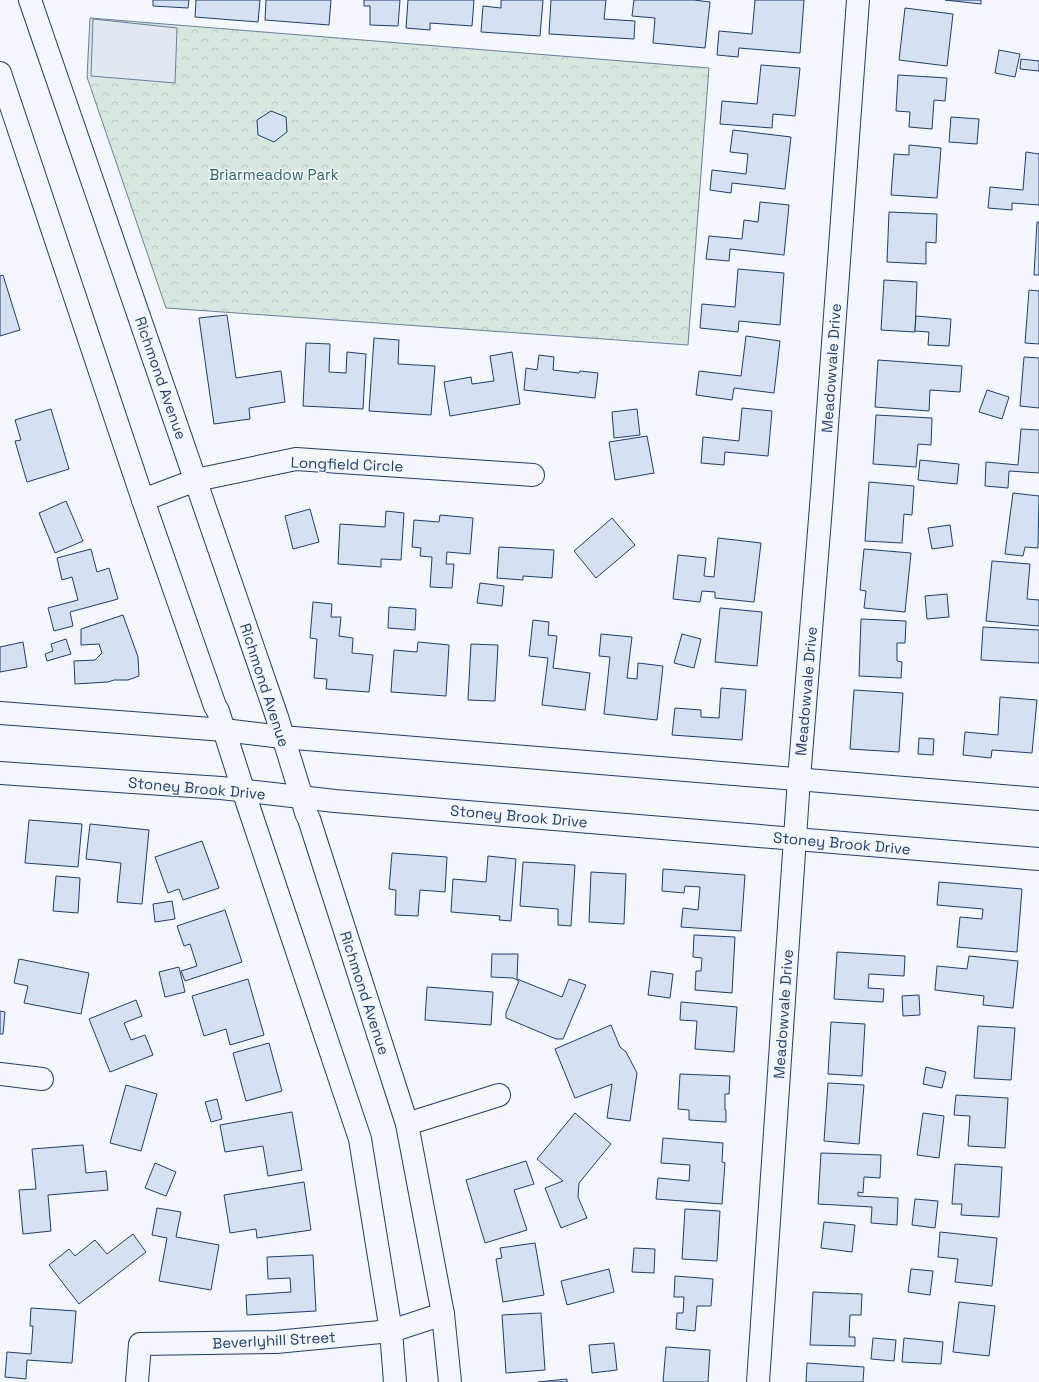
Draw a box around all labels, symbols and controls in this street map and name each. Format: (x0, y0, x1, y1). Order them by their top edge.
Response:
park label: Briarmeadow Park (209, 165, 339, 184)
street label: Meadowvale Drive (817, 302, 845, 433)
street label: Richmond Avenue (131, 314, 191, 442)
street label: Longfield Circle (290, 453, 404, 475)
street label: Richmond Avenue (236, 621, 294, 749)
street label: Meadowvale Drive (791, 625, 821, 757)
street label: Stoney Brook Drive (127, 773, 267, 803)
street label: Stoney Brook Drive (449, 801, 589, 831)
street label: Stoney Brook Drive (772, 828, 912, 858)
street label: Richmond Avenue (336, 929, 394, 1057)
street label: Meadowvale Drive (769, 948, 797, 1079)
street label: Beverlyhill Street (212, 1327, 336, 1353)

